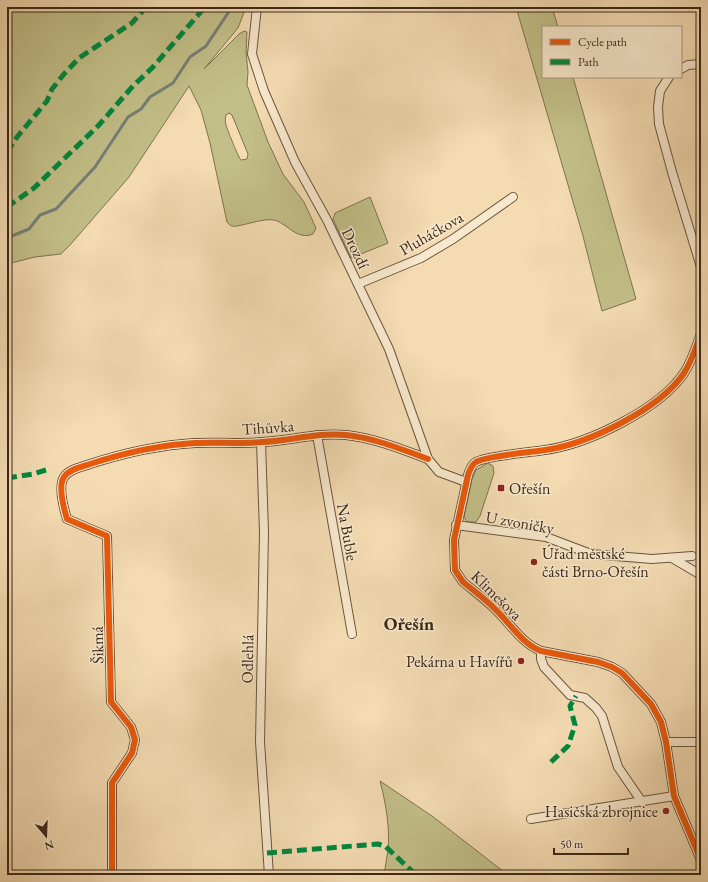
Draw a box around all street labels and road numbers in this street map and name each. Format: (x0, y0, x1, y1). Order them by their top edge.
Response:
street label: Pluháčkova (395, 206, 468, 260)
street label: Drozdí (337, 224, 374, 272)
street label: Tihůvka (241, 415, 295, 440)
street label: Na Buble (332, 502, 363, 563)
street label: U zvoničky (484, 506, 557, 539)
street label: Klimešova (467, 566, 527, 625)
street label: Šikmá (87, 625, 108, 664)
street label: Odlehlá (237, 634, 258, 684)

